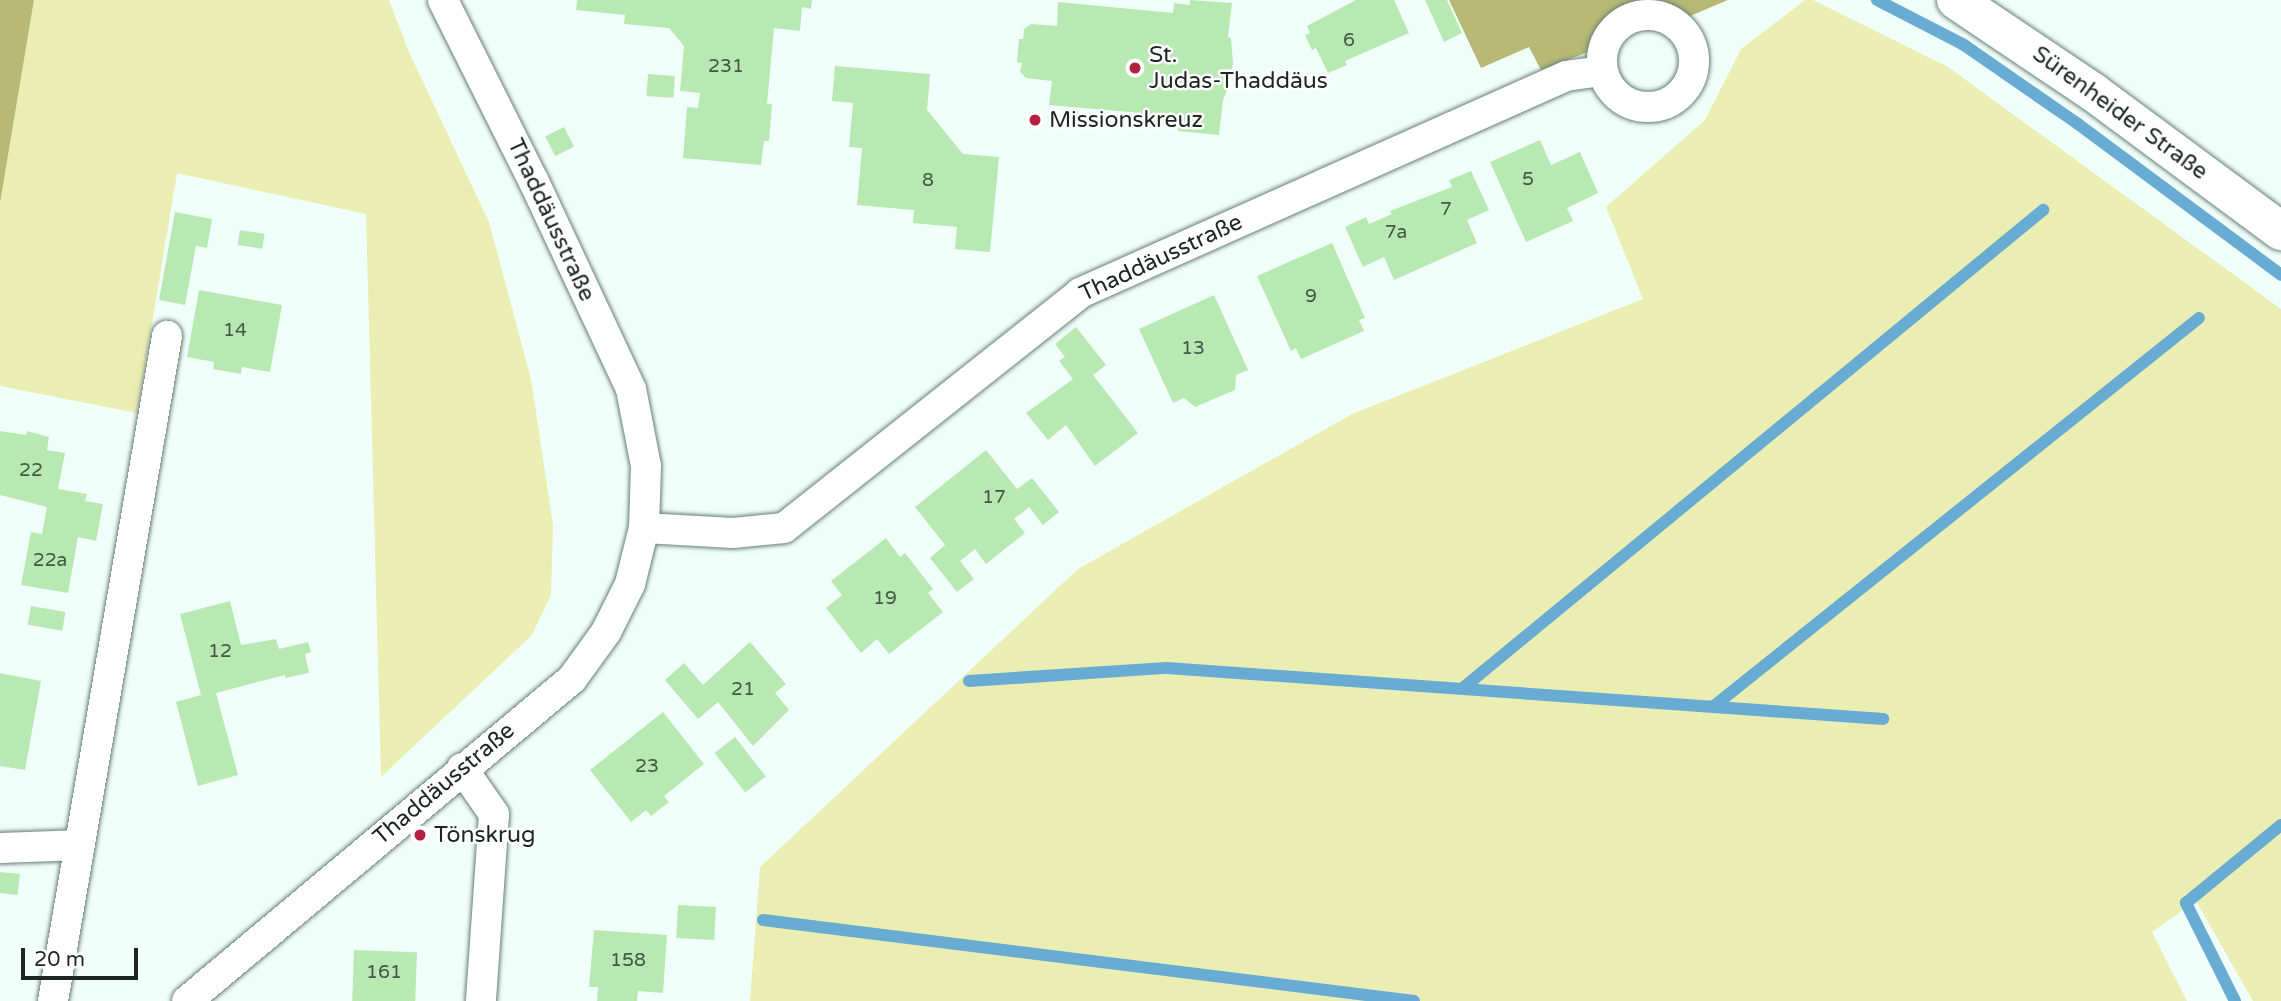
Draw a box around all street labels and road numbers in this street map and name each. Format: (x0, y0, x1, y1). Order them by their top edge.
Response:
street label: Sürenheider Straße (2027, 40, 2213, 186)
street label: Thaddäusstraße (501, 134, 601, 306)
street label: Thaddäusstraße (1075, 208, 1247, 308)
street label: Thaddäusstraße (368, 717, 520, 851)

